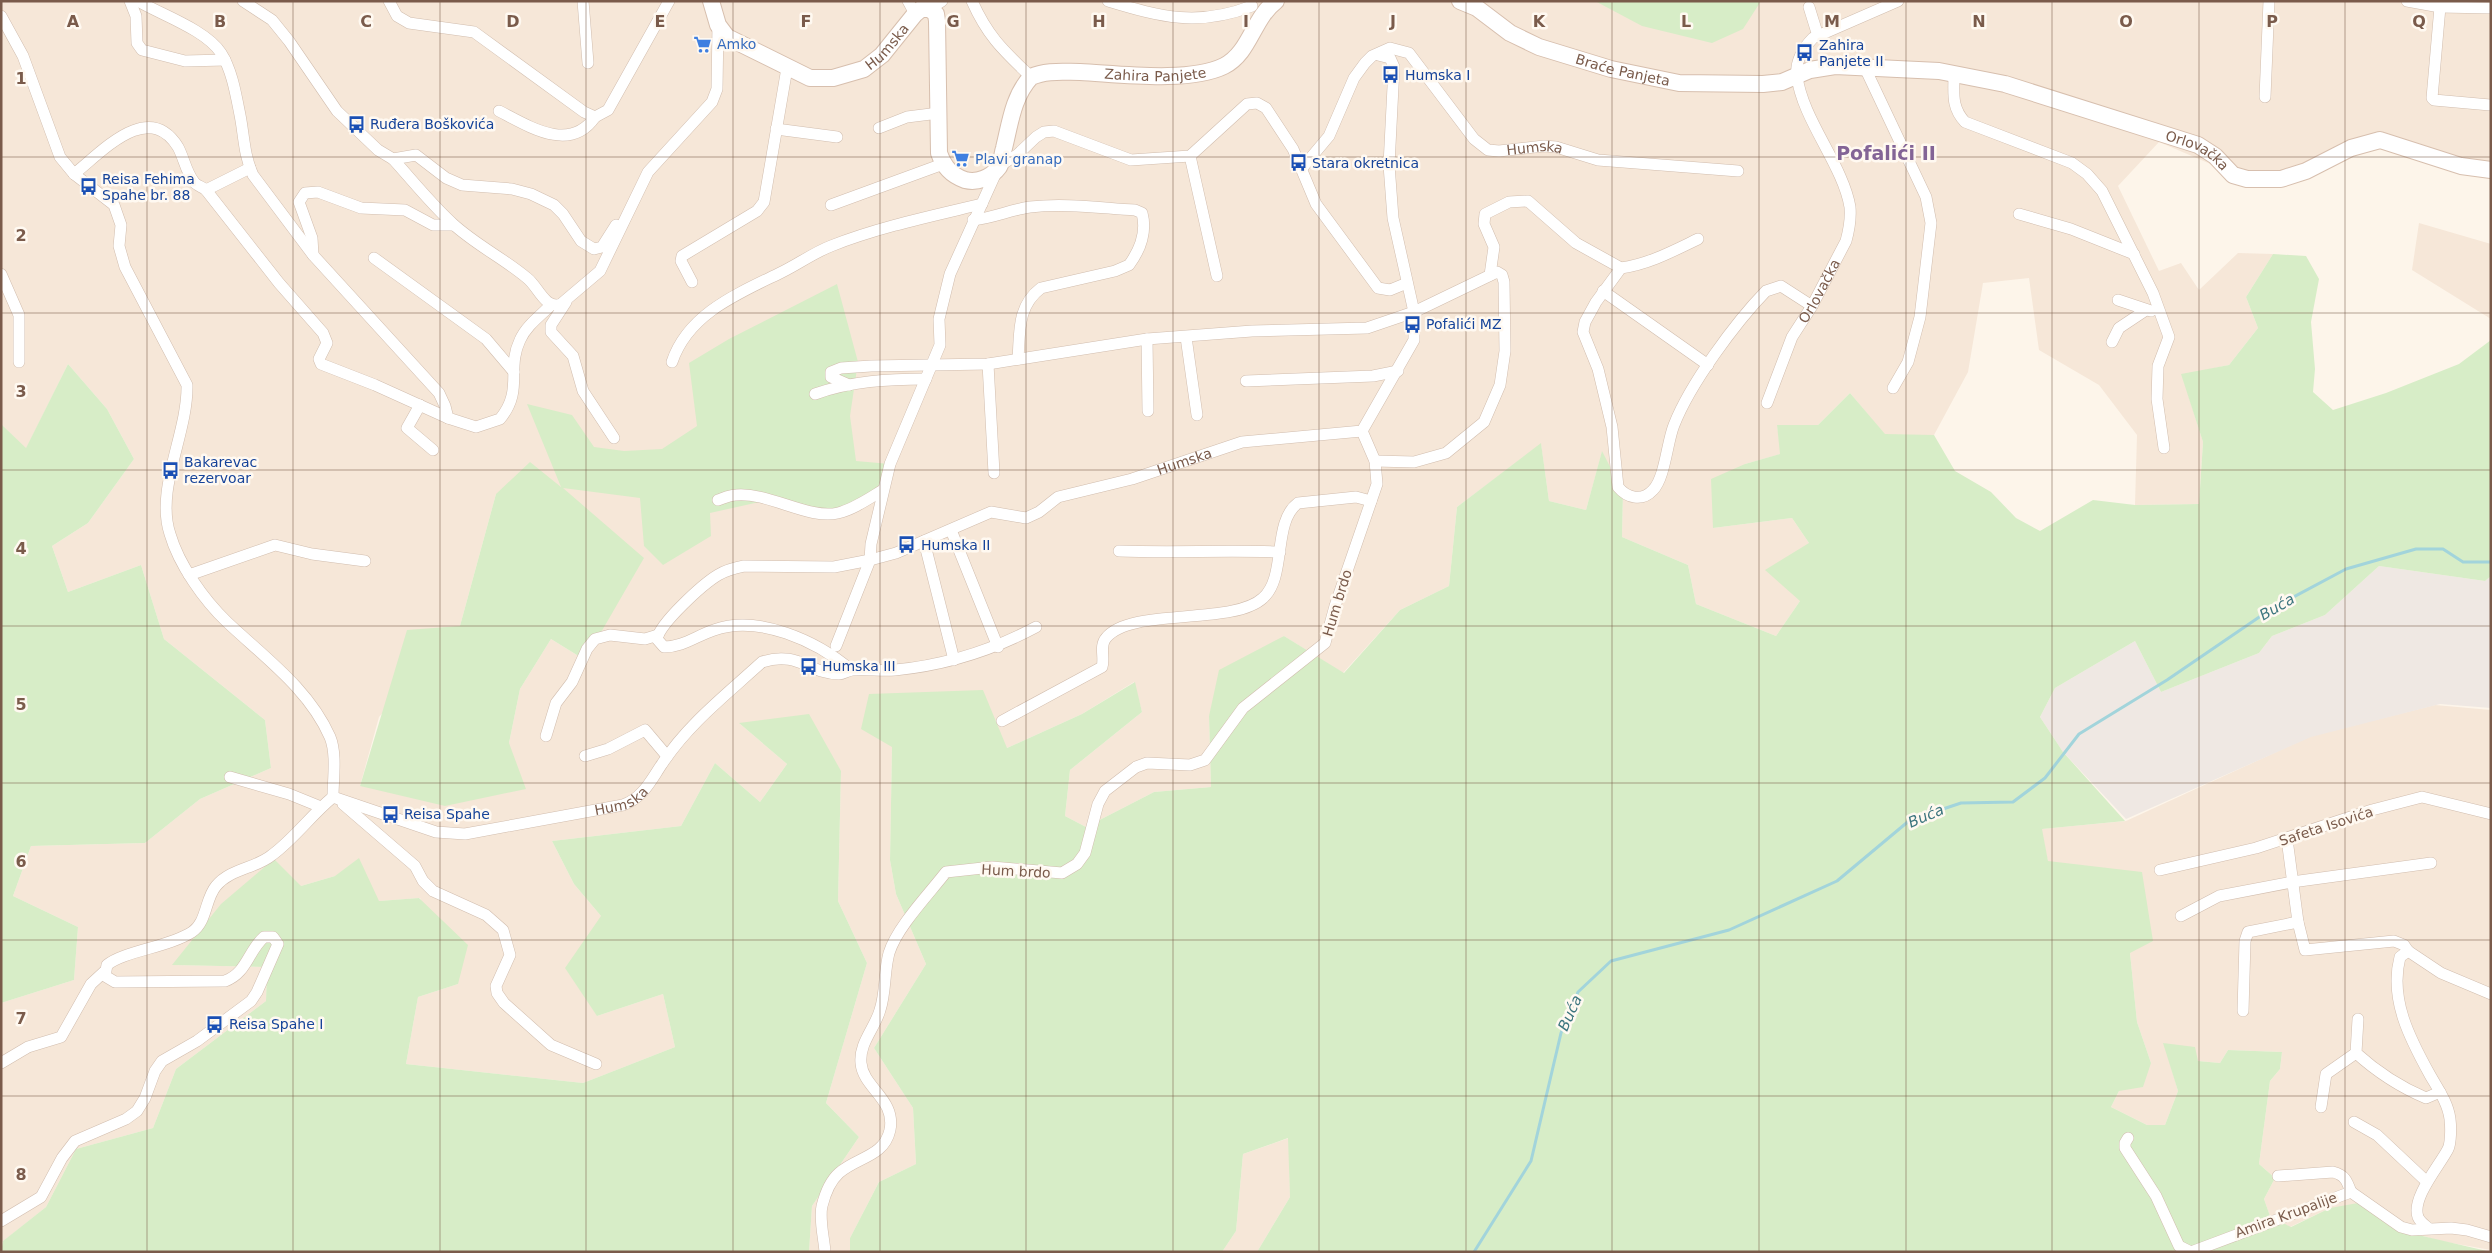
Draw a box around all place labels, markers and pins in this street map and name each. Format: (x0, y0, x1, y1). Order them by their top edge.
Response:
supermarket icon: Amko (693, 34, 713, 54)
place label: Amko (717, 36, 756, 52)
place label: Zahira Panjete II (1819, 37, 1884, 69)
bus stop icon: Zahira Panjete II (1795, 43, 1815, 63)
bus stop icon: Humska I (1381, 65, 1401, 85)
place label: Humska I (1405, 67, 1470, 83)
bus stop icon: Ruđera Boškovića (346, 114, 366, 134)
place label: Ruđera Boškovića (370, 116, 494, 132)
supermarket icon: Plavi granap (951, 149, 971, 169)
place label: Plavi granap (975, 151, 1062, 167)
bus stop icon: Stara okretnica (1288, 153, 1308, 173)
place label: Stara okretnica (1312, 155, 1419, 171)
place label: Reisa Fehima Spahe br. 88 (102, 171, 195, 203)
bus stop icon: Reisa Fehima Spahe br. 88 (78, 177, 98, 197)
bus stop icon: Pofalići MZ (1402, 314, 1422, 334)
place label: Pofalići MZ (1426, 316, 1502, 332)
place label: Bakarevac rezervoar (184, 454, 257, 486)
bus stop icon: Bakarevac rezervoar (160, 460, 180, 480)
bus stop icon: Humska II (897, 535, 917, 555)
place label: Humska II (921, 537, 990, 553)
bus stop icon: Humska III (798, 656, 818, 676)
place label: Humska III (822, 658, 896, 674)
bus stop icon: Reisa Spahe (380, 804, 400, 824)
place label: Reisa Spahe (404, 806, 490, 822)
bus stop icon: Reisa Spahe I (205, 1014, 225, 1034)
place label: Reisa Spahe I (229, 1016, 323, 1032)

